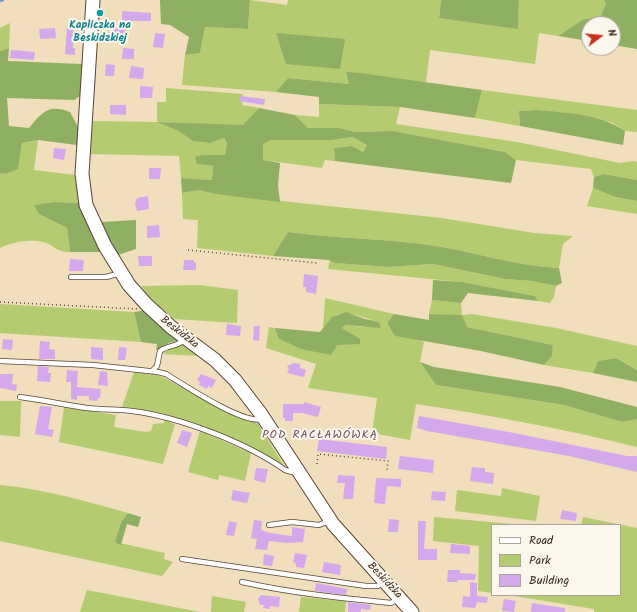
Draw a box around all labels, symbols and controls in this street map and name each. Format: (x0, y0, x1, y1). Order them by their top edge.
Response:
marker: Kapliczka na Beskidzkiej (95, 8, 105, 18)
north arrow (581, 16, 621, 56)
place label: Kapliczka na Beskidzkiej (69, 19, 131, 45)
text: N (602, 27, 621, 39)
street label: Beskidzka (157, 314, 201, 352)
district label: POD RACŁAWÓWKĄ (262, 429, 378, 443)
legend (491, 524, 621, 596)
text: Road (529, 531, 553, 550)
text: Park (529, 551, 551, 570)
street label: Beskidzka (364, 560, 404, 602)
text: Building (529, 571, 569, 590)

